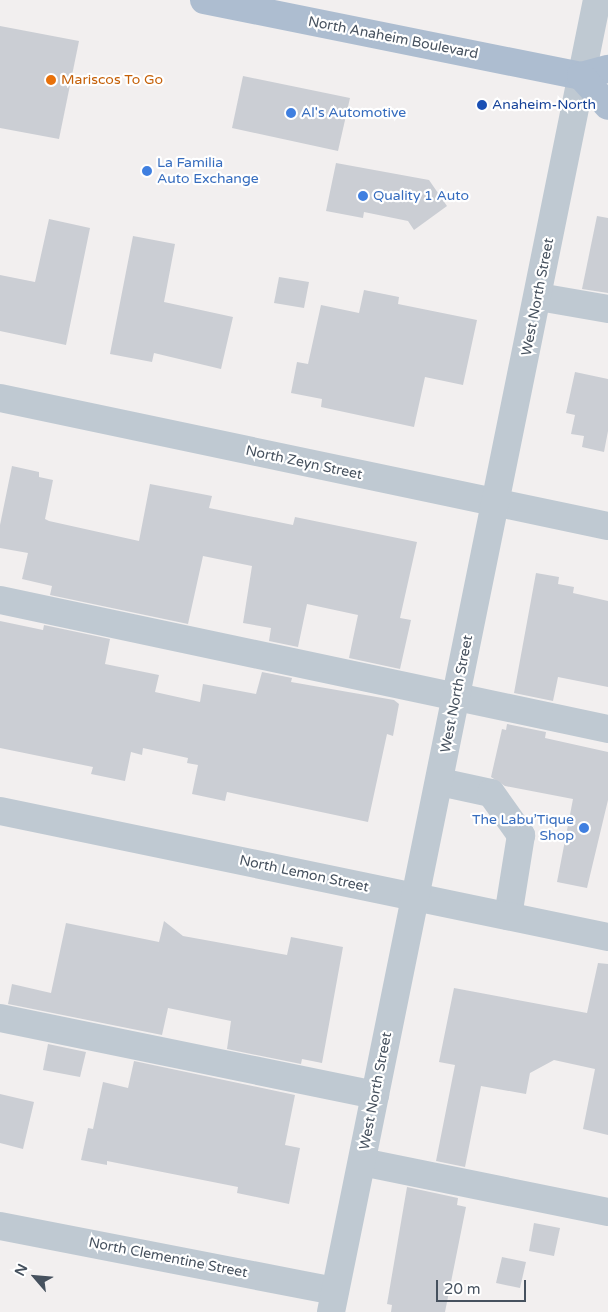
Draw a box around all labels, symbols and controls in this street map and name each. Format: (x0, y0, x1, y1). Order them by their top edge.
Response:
street label: North Anaheim Boulevard (307, 13, 479, 63)
place label: Mariscos To Go (61, 72, 163, 88)
marker: Mariscos To Go (45, 74, 57, 86)
place label: Anaheim-North (492, 97, 596, 113)
marker: Anaheim-North (476, 99, 488, 111)
place label: Al's Automotive (301, 105, 406, 121)
marker: Al's Automotive (285, 107, 297, 119)
place label: La Familia Auto Exchange (157, 155, 259, 188)
marker: La Familia Auto Exchange (141, 165, 153, 177)
place label: Quality 1 Auto (373, 188, 469, 204)
marker: Quality 1 Auto (357, 190, 369, 202)
street label: West North Street (518, 237, 558, 357)
street label: North Zeyn Street (244, 442, 364, 484)
street label: West North Street (437, 634, 477, 754)
place label: The Labu’Tique Shop (472, 812, 574, 844)
marker: The Labu’Tique Shop (578, 822, 590, 834)
street label: North Lemon Street (238, 852, 370, 896)
street label: West North Street (356, 1031, 396, 1151)
street label: North Clementine Street (87, 1234, 249, 1282)
north arrow (10, 1252, 60, 1302)
text: N (11, 1261, 31, 1279)
scale bar (438, 1270, 528, 1302)
text: 20 m (444, 1280, 481, 1298)

